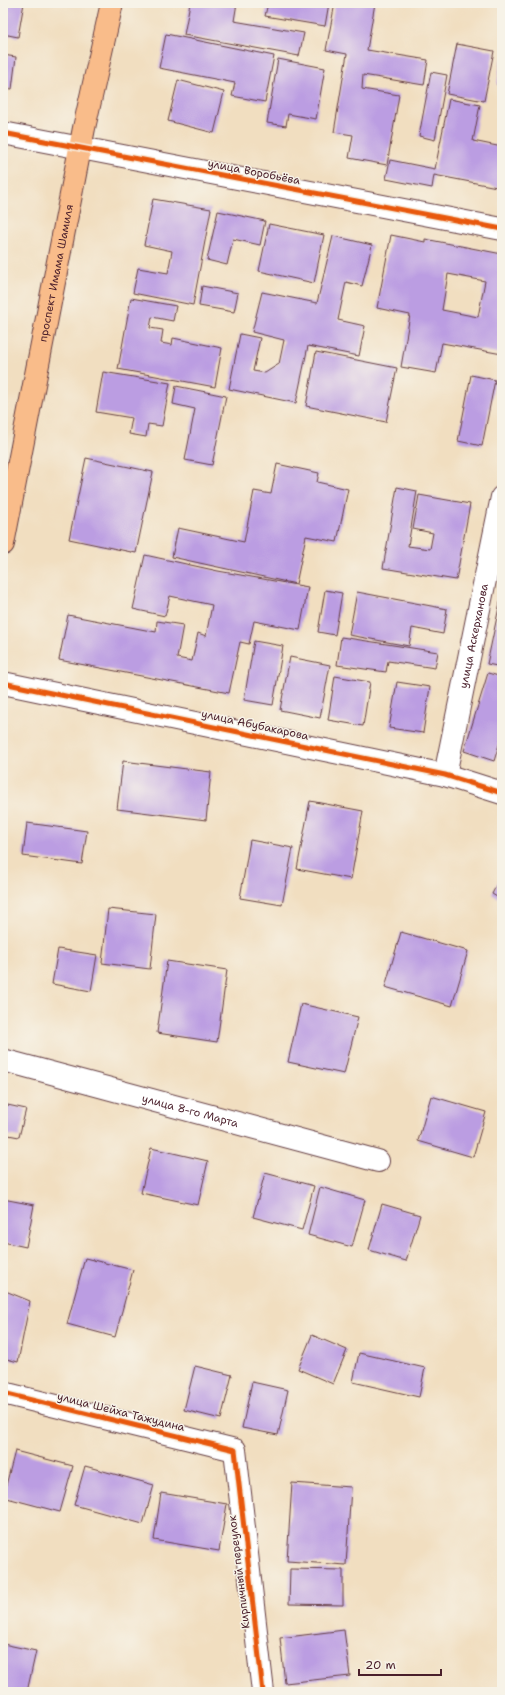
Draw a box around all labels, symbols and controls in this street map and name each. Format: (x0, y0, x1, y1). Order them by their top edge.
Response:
street label: улица Воробьёва (206, 156, 302, 188)
street label: проспект Имама Шамиля (35, 203, 76, 343)
street label: улица Аскерханова (455, 582, 492, 690)
street label: улица Абубакарова (200, 706, 310, 744)
street label: улица 8-го Марта (140, 1090, 240, 1131)
street label: улица Шейха Тажудина (56, 1389, 187, 1435)
street label: Кирпичный переулок (225, 1514, 253, 1630)
scale bar (359, 1651, 441, 1677)
text: 20 m (365, 1657, 396, 1673)

